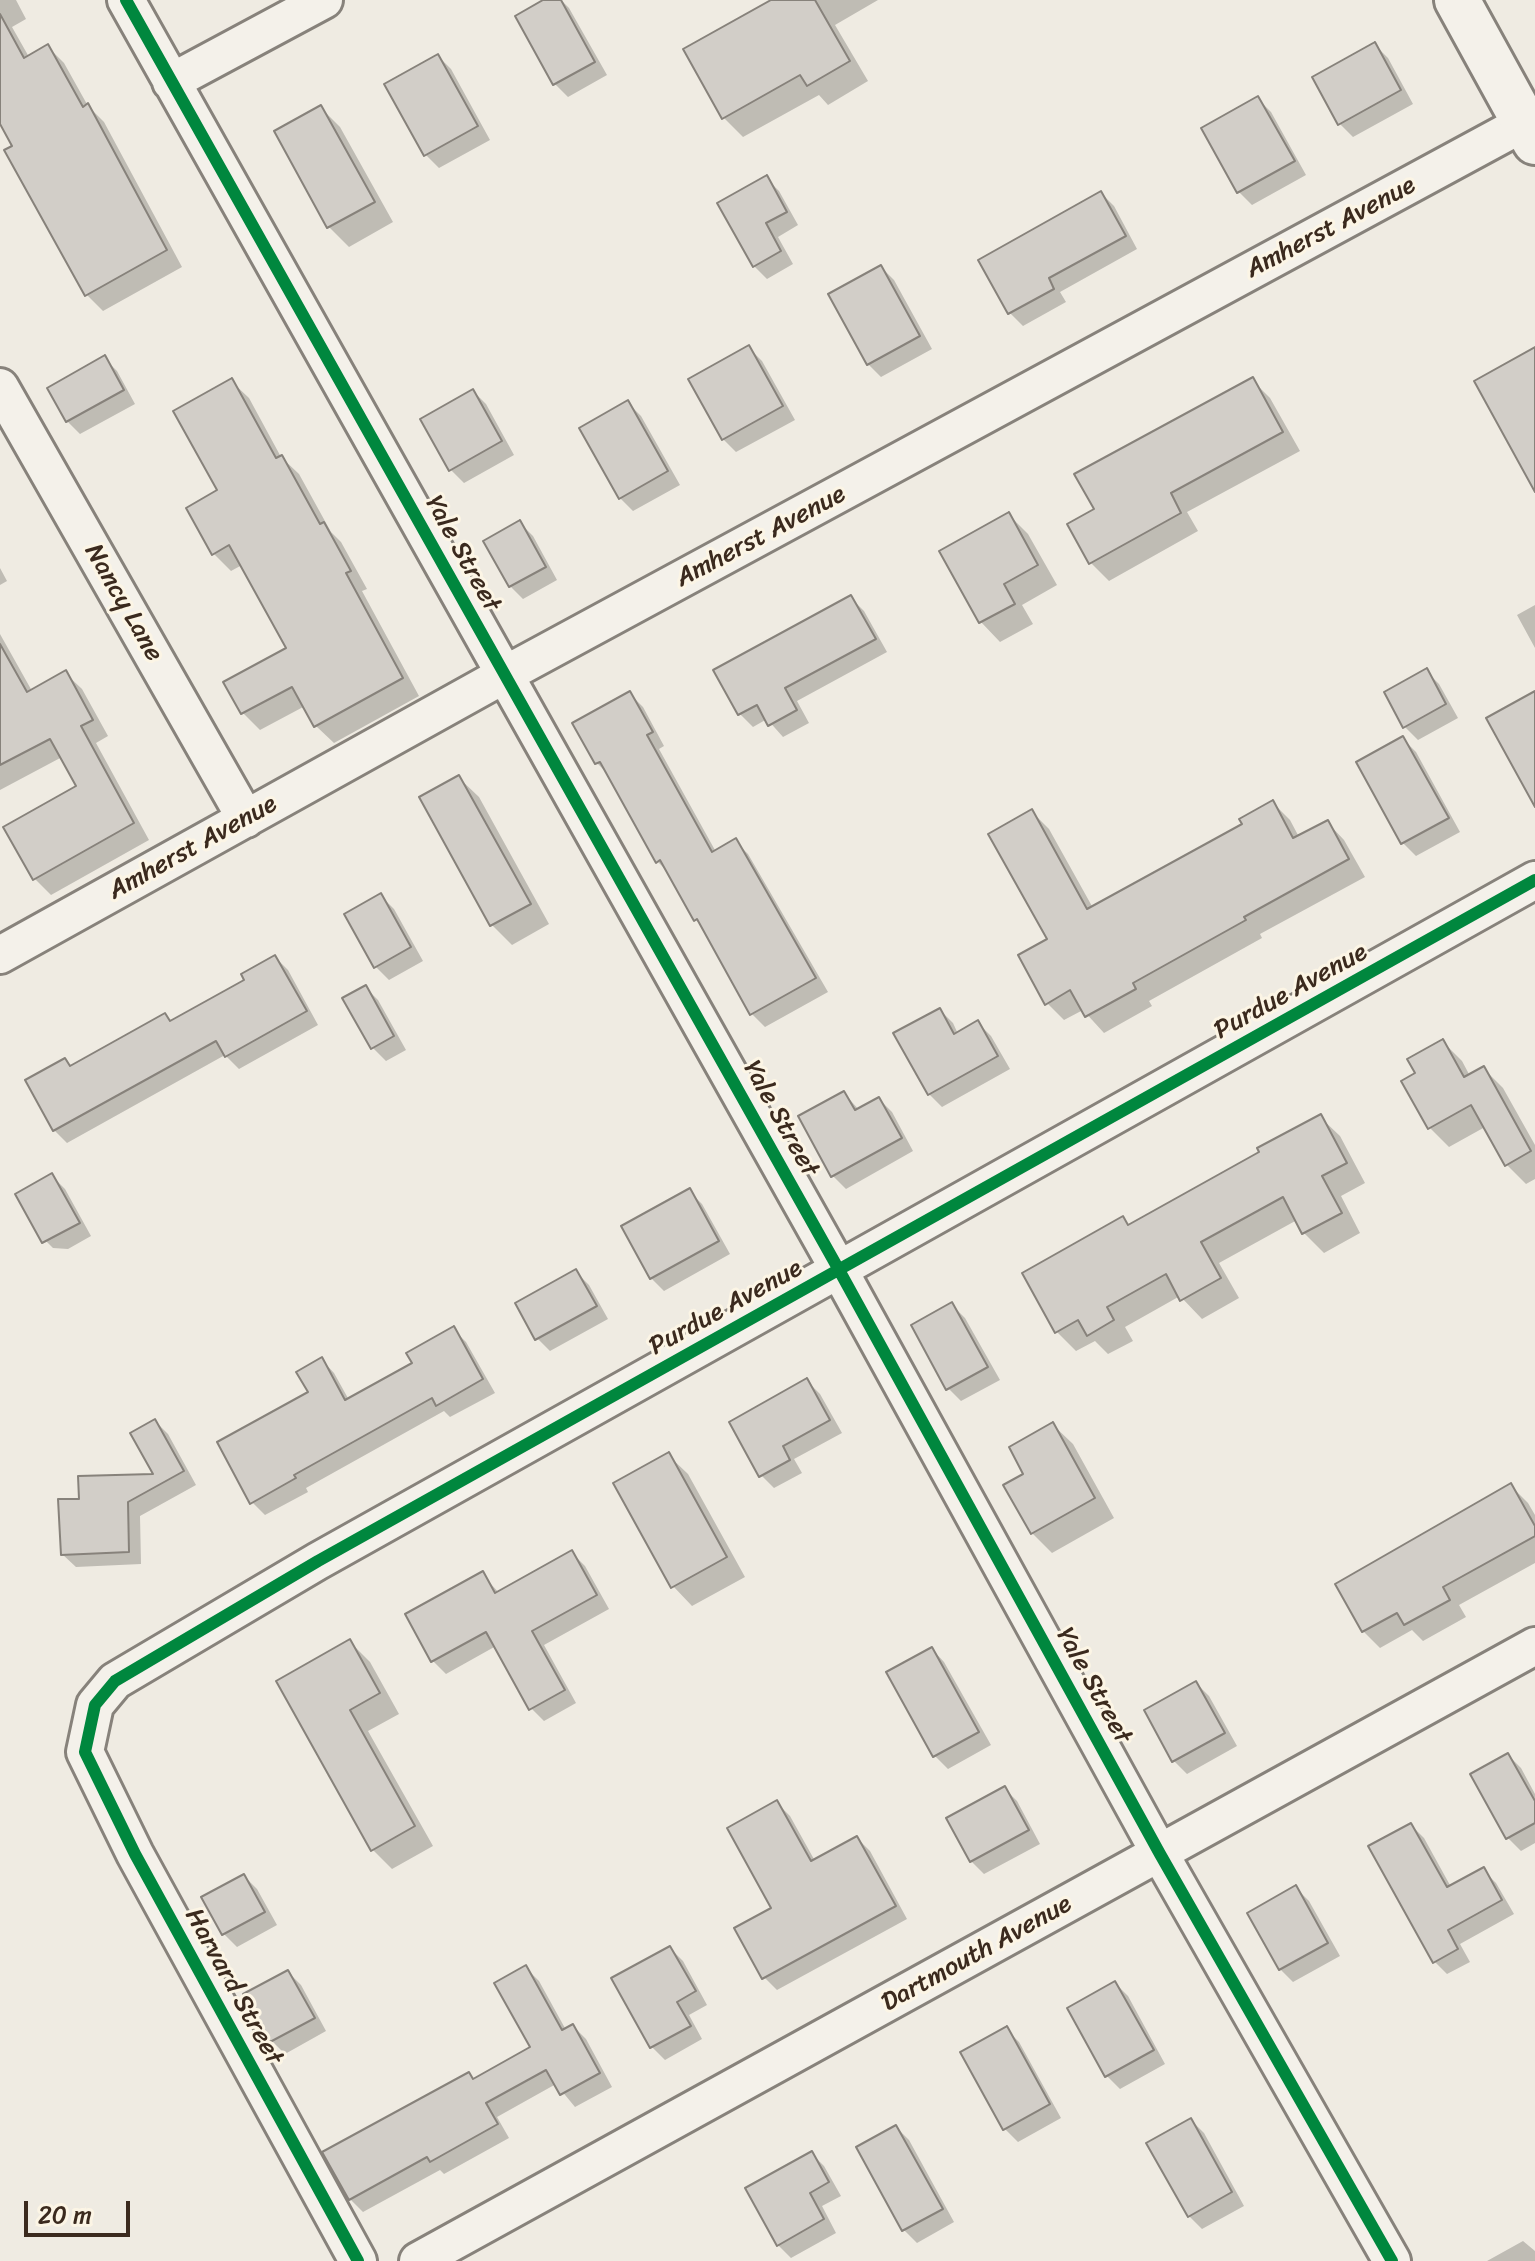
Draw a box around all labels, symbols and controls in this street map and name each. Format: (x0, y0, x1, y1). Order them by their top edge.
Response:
street label: Amherst Avenue (1241, 170, 1421, 286)
street label: Amherst Avenue (671, 479, 851, 595)
street label: Yale Street (417, 491, 507, 617)
street label: Nancy Lane (77, 539, 169, 667)
street label: Amherst Avenue (103, 789, 283, 907)
street label: Purdue Avenue (1209, 937, 1373, 1047)
street label: Yale Street (735, 1056, 825, 1182)
street label: Purdue Avenue (644, 1253, 808, 1363)
street label: Yale Street (1048, 1623, 1138, 1749)
street label: Dartmouth Avenue (877, 1889, 1077, 2019)
street label: Harvard Street (177, 1903, 289, 2071)
scale bar (28, 2185, 134, 2235)
text: 20 m (38, 2194, 92, 2236)

